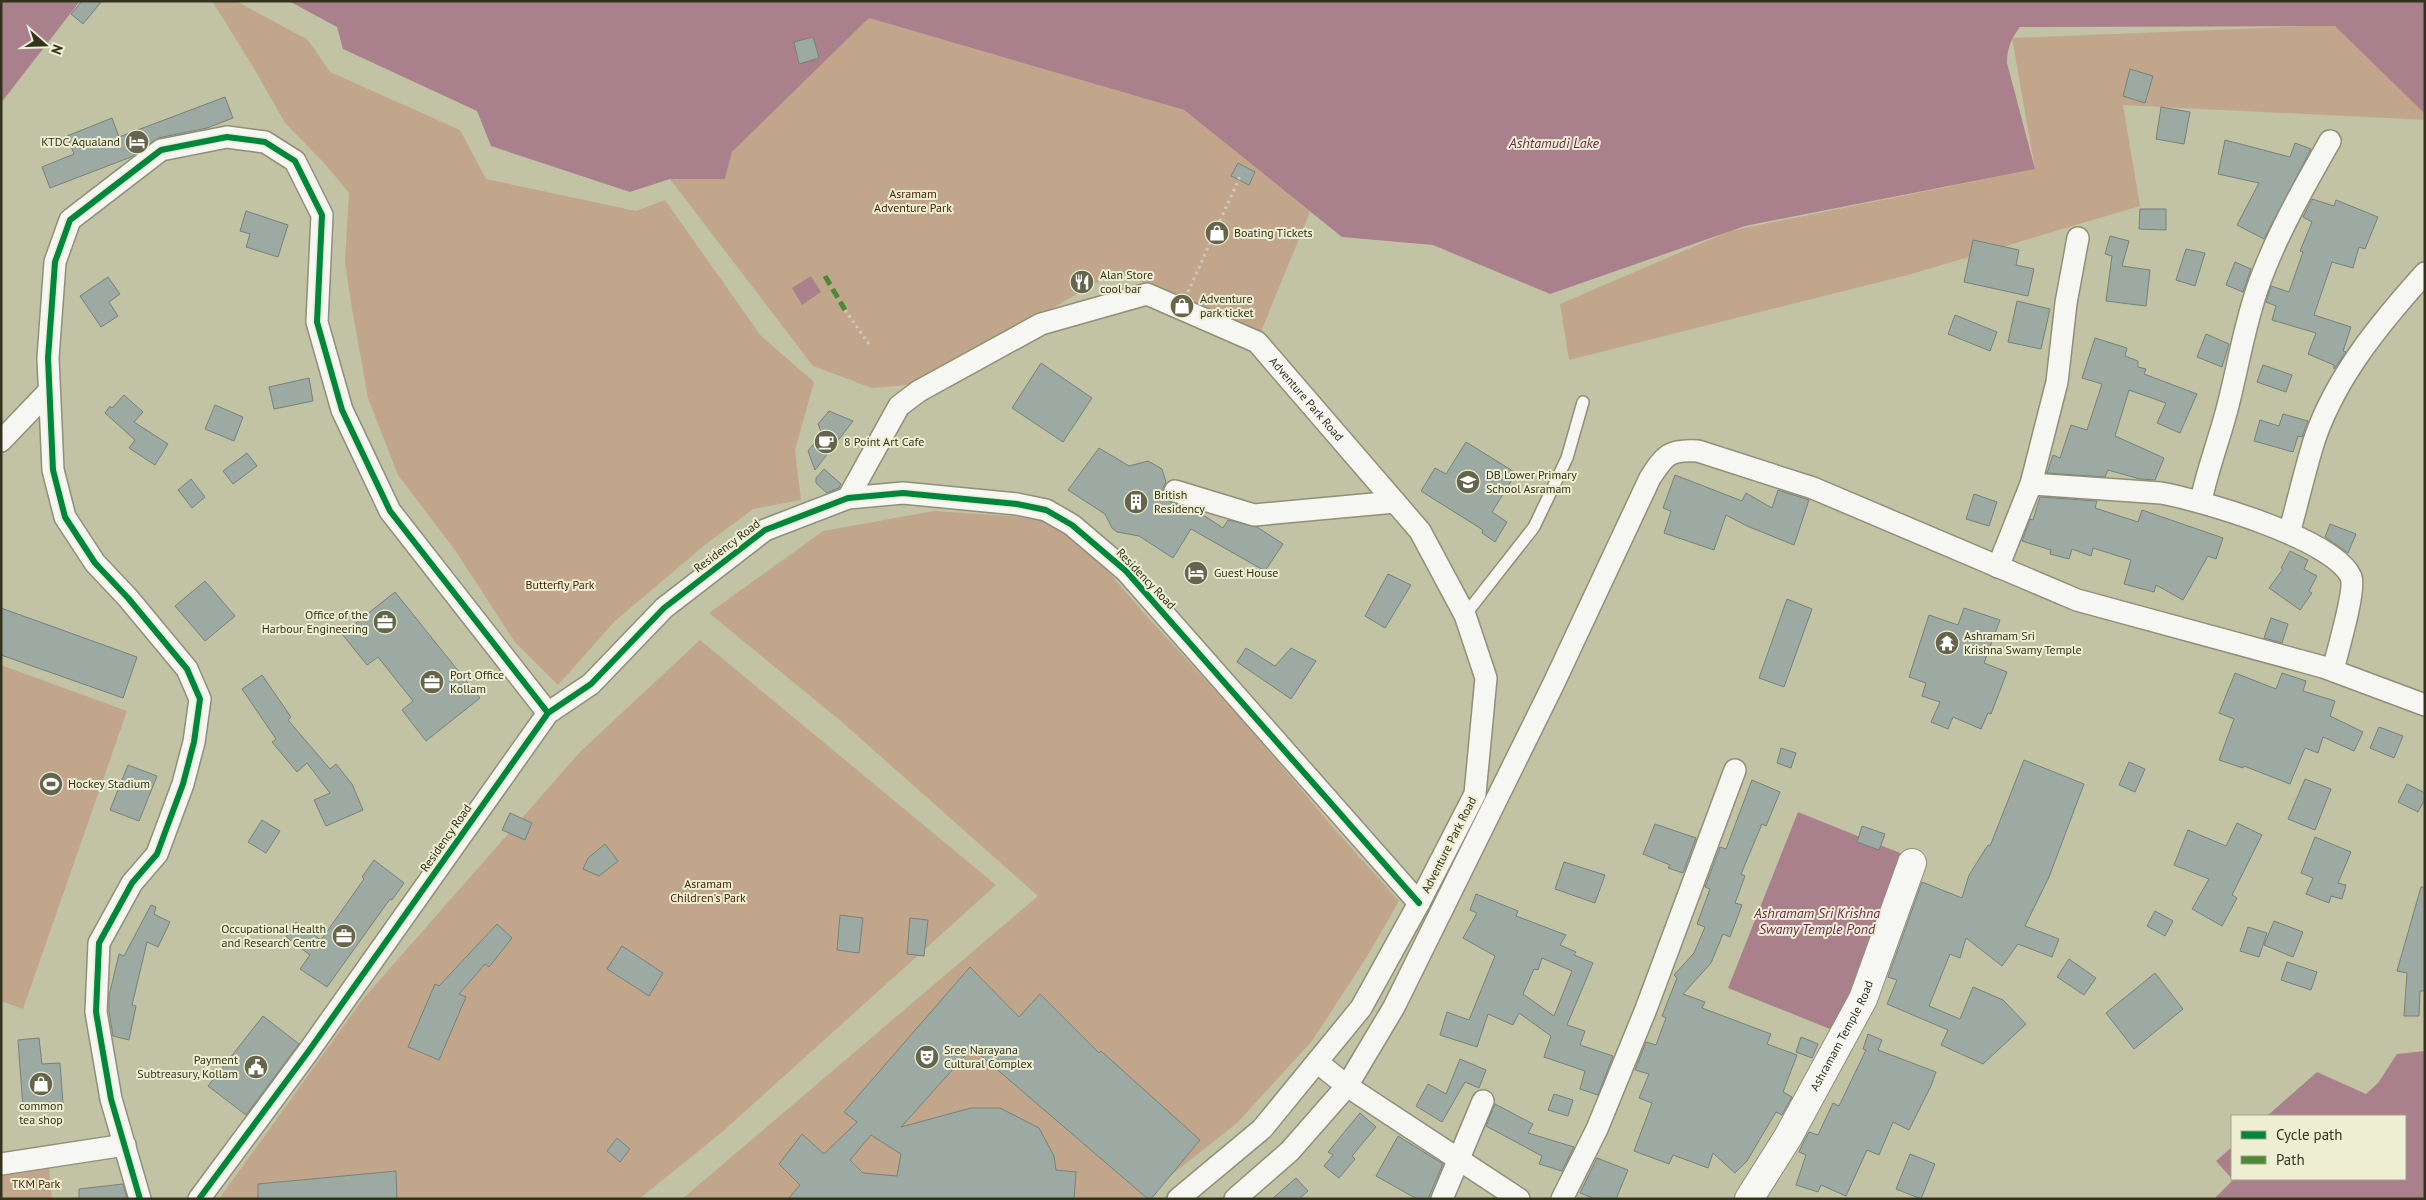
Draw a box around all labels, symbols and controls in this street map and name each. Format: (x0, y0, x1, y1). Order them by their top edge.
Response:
north arrow (20, 20, 70, 70)
text: N (47, 42, 67, 57)
hotel icon: KTDC Aqualand (124, 129, 150, 155)
place label: KTDC Aqualand (41, 134, 120, 149)
water label: Ashtamudi Lake (1508, 134, 1599, 152)
park label: Asramam Adventure Park (874, 186, 952, 215)
shop icon: Boating Tickets (1204, 220, 1230, 246)
place label: Boating Tickets (1234, 225, 1313, 240)
place label: Alan Store cool bar (1100, 267, 1153, 296)
restaurant icon: Alan Store cool bar (1069, 269, 1095, 295)
place label: Adventure park ticket (1200, 291, 1254, 320)
shop icon: Adventure park ticket (1169, 293, 1195, 319)
street label: Adventure Park Road (1266, 354, 1347, 444)
cafe icon: 8 Point Art Cafe (813, 429, 839, 455)
place label: 8 Point Art Cafe (844, 434, 924, 449)
place label: DB Lower Primary School Asramam (1486, 467, 1577, 496)
school or university icon: DB Lower Primary School Asramam (1455, 469, 1481, 495)
place label: British Residency (1154, 487, 1205, 516)
building icon: British Residency (1123, 489, 1149, 515)
street label: Residency Road (691, 516, 763, 575)
street label: Residency Road (1113, 545, 1179, 612)
hotel icon: Guest House (1183, 560, 1209, 586)
place label: Guest House (1214, 565, 1278, 580)
park label: Butterfly Park (525, 577, 595, 592)
place label: Office of the Harbour Engineering (262, 607, 368, 636)
office icon: Office of the Harbour Engineering (372, 609, 398, 635)
place label: Ashramam Sri Krishna Swamy Temple (1964, 628, 2082, 657)
temple icon: Ashramam Sri Krishna Swamy Temple (1934, 630, 1960, 656)
place label: Port Office Kollam (450, 667, 504, 696)
office icon: Port Office Kollam (419, 669, 445, 695)
sports icon: Hockey Stadium (38, 771, 64, 797)
place label: Hockey Stadium (68, 776, 150, 791)
street label: Adventure Park Road (1418, 794, 1479, 895)
street label: Residency Road (417, 801, 474, 874)
park label: Asramam Children's Park (670, 876, 746, 905)
water label: Ashramam Sri Krishna Swamy Temple Pond (1753, 904, 1880, 938)
place label: Occupational Health and Research Centre (221, 921, 326, 950)
office icon: Occupational Health and Research Centre (331, 923, 357, 949)
street label: Ashramam Temple Road (1806, 978, 1876, 1093)
place label: Sree Narayana Cultural Complex (944, 1042, 1033, 1071)
theatre icon: Sree Narayana Cultural Complex (914, 1044, 940, 1070)
place label: Payment Subtreasury, Kollam (137, 1052, 238, 1081)
public building icon: Payment Subtreasury, Kollam (243, 1054, 269, 1080)
shop icon: common tea shop (28, 1071, 54, 1097)
place label: common tea shop (19, 1098, 63, 1127)
legend (2231, 1115, 2406, 1180)
text: Cycle path (2276, 1125, 2342, 1144)
text: Path (2276, 1150, 2305, 1169)
park label: TKM Park (12, 1176, 61, 1191)

